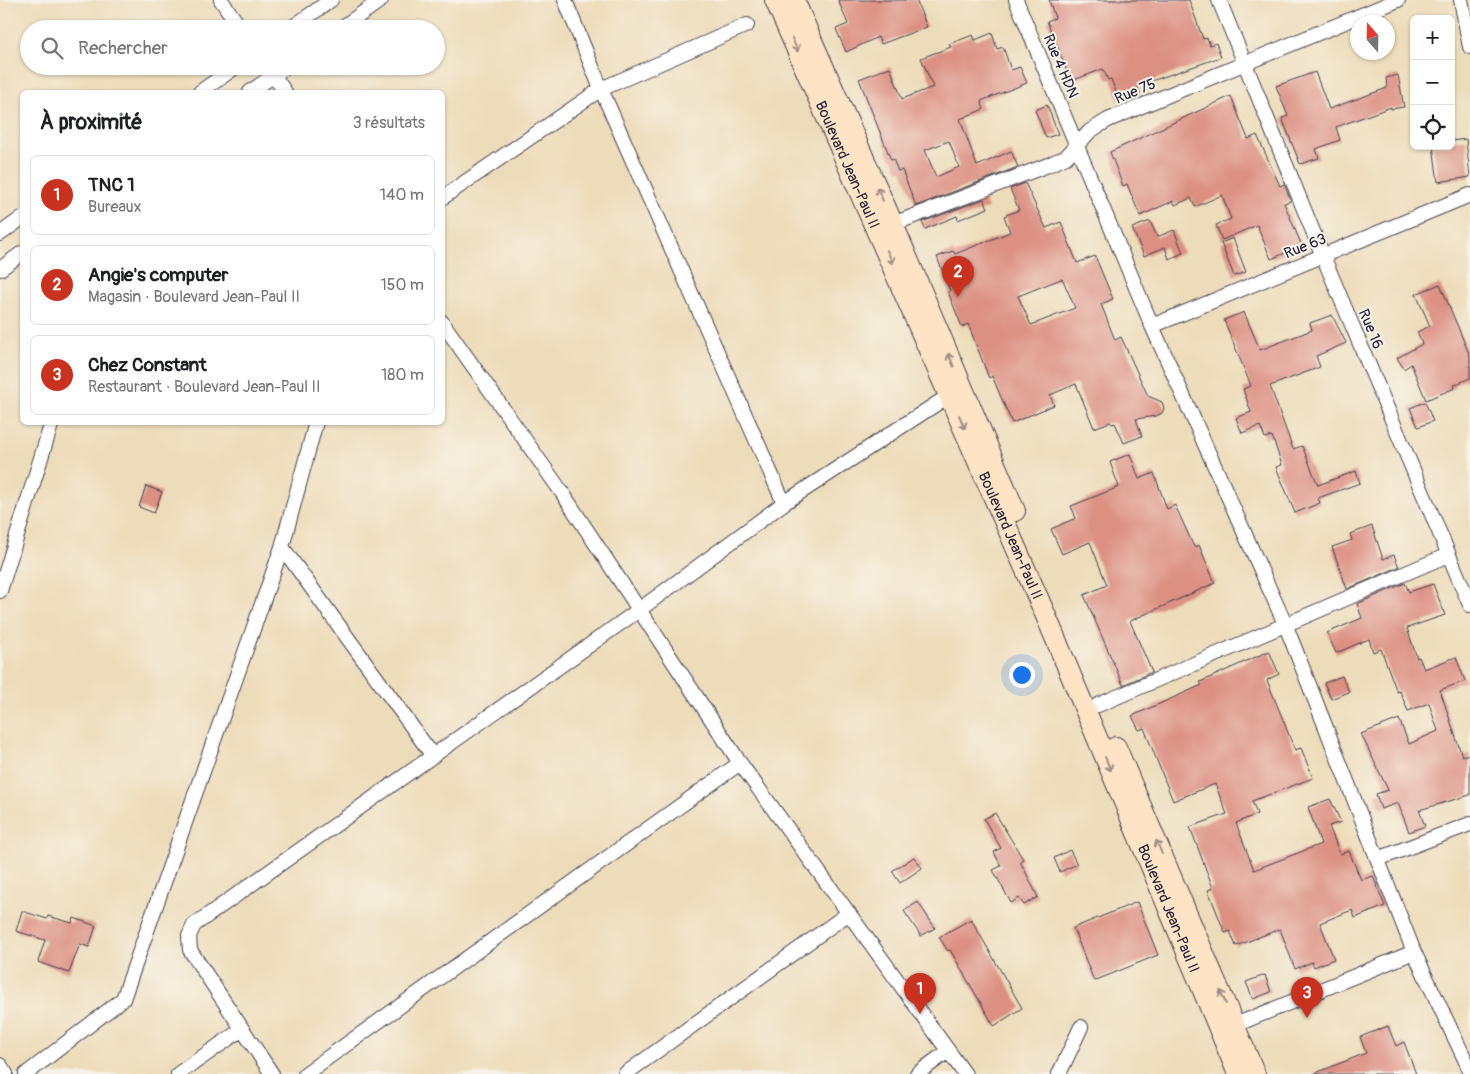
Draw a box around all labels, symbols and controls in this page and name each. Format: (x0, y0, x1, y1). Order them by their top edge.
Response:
north arrow (1350, 15, 1395, 60)
map controls (1410, 15, 1455, 150)
button: + (1410, 15, 1455, 60)
search box (20, 20, 445, 75)
street label: Rue 4 HDN (1039, 31, 1083, 101)
icon: search (38, 34, 66, 62)
text: Rechercher (78, 36, 168, 60)
one-way arrow (790, 37, 800, 52)
button: − (1410, 60, 1455, 105)
street label: Rue 75 (1112, 74, 1159, 109)
street label: Boulevard Jean-Paul II (811, 98, 883, 232)
button: locate (1410, 105, 1455, 150)
text: À proximité (40, 109, 143, 136)
text: 3 résultats (353, 113, 425, 133)
text: TNC 1 (88, 173, 135, 197)
text: 1 (54, 185, 60, 205)
text: 140 m (380, 185, 424, 205)
one-way arrow (875, 187, 885, 202)
text: Bureaux (88, 197, 142, 217)
street label: Rue 63 (1281, 229, 1329, 264)
one-way arrow (885, 249, 895, 264)
pin: 2 (942, 256, 974, 297)
text: Angie's computer (88, 263, 228, 287)
text: 2 (53, 275, 61, 295)
text: 150 m (380, 275, 424, 295)
text: Magasin · Boulevard Jean-Paul II (88, 287, 300, 307)
street label: Rue 16 (1354, 306, 1387, 352)
text: Chez Constant (88, 353, 207, 377)
one-way arrow (946, 353, 955, 368)
text: 3 (53, 365, 61, 385)
text: 180 m (381, 365, 424, 385)
text: Restaurant · Boulevard Jean-Paul II (88, 377, 321, 397)
one-way arrow (957, 414, 967, 429)
street label: Boulevard Jean-Paul II (974, 469, 1046, 602)
your location (1009, 662, 1035, 688)
one-way arrow (1104, 756, 1114, 771)
one-way arrow (1154, 840, 1163, 855)
street label: Boulevard Jean-Paul II (1133, 841, 1203, 976)
pin: 1 (904, 973, 936, 1014)
pin: 3 (1291, 977, 1323, 1018)
one-way arrow (1218, 990, 1228, 1005)

